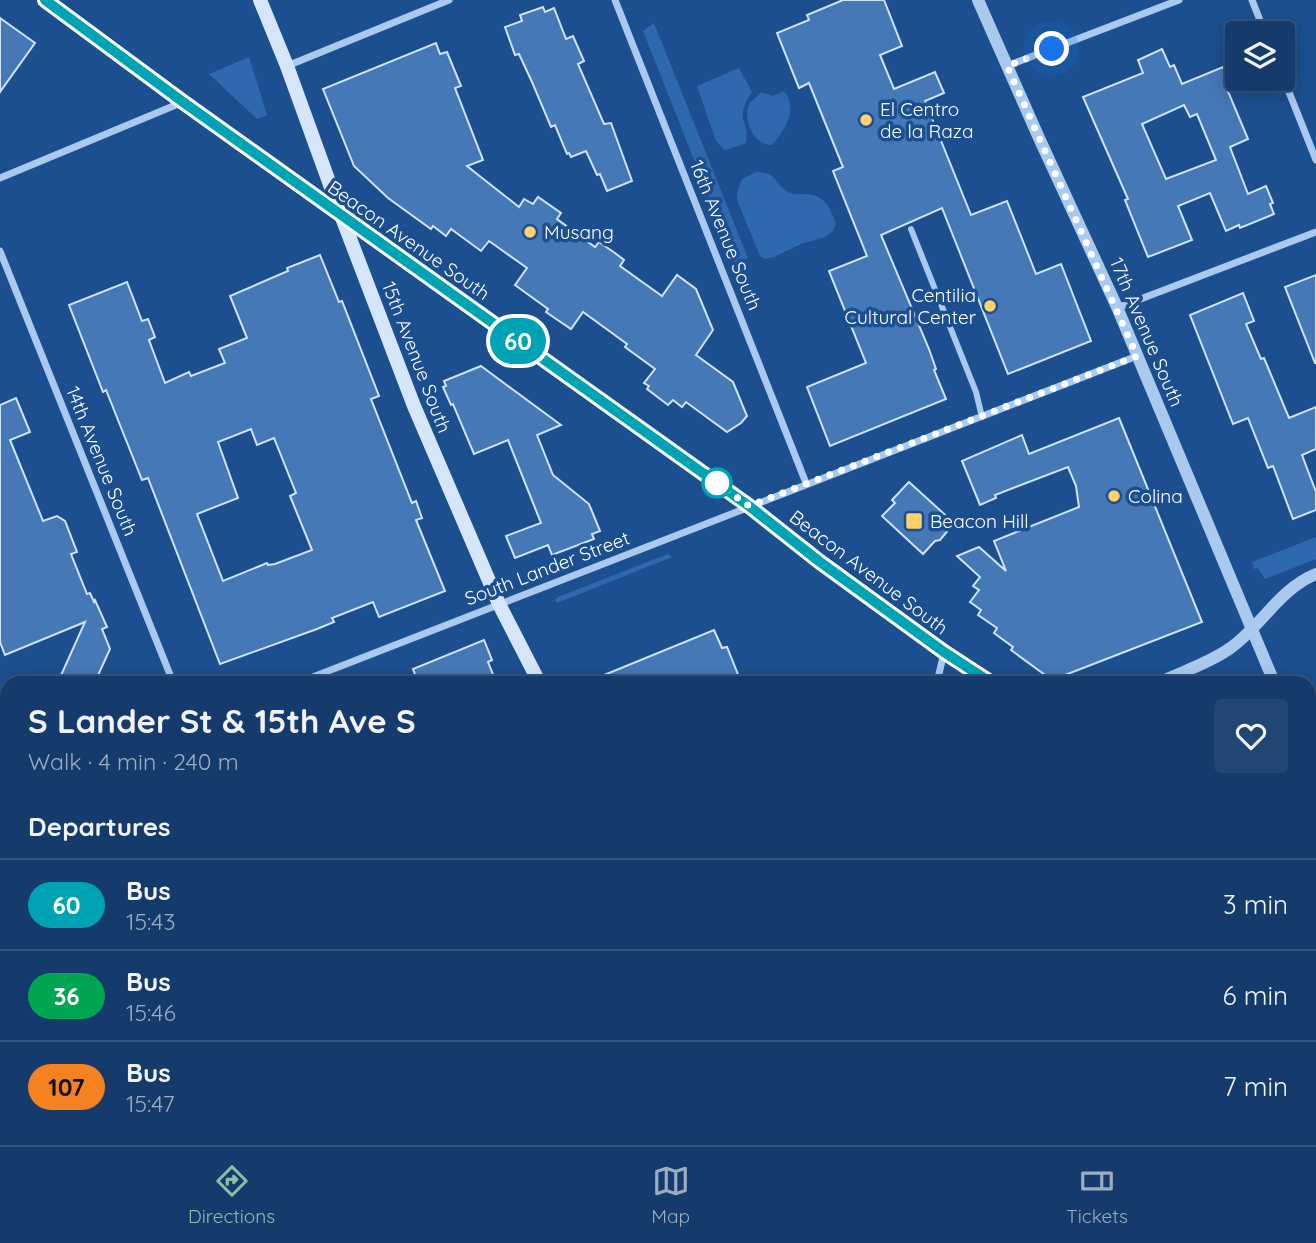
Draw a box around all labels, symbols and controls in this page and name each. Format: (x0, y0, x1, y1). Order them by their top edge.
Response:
map controls (1225, 21, 1295, 91)
button: layers (1225, 21, 1295, 91)
your location (1034, 31, 1069, 66)
place label: El Centro de la Raza (880, 97, 973, 143)
marker: El Centro de la Raza (858, 112, 874, 128)
street label: 16th Avenue South (685, 156, 767, 314)
street label: Beacon Avenue South (323, 175, 495, 305)
place label: Musang (544, 220, 614, 244)
marker: Musang (522, 224, 538, 240)
street label: 17th Avenue South (1105, 254, 1189, 410)
street label: 15th Avenue South (377, 278, 457, 436)
place label: Centilia Cultural Center (845, 283, 977, 329)
marker: Centilia Cultural Center (982, 298, 998, 314)
line badge: 60 (486, 318, 550, 364)
text: 60 (504, 326, 532, 356)
street label: 14th Avenue South (61, 383, 143, 539)
unlabelled marker (702, 468, 732, 498)
place label: Colina (1128, 484, 1183, 508)
marker: Colina (1106, 488, 1122, 504)
street label: Beacon Avenue South (785, 504, 953, 640)
place label: Beacon Hill (930, 509, 1029, 533)
marker: Beacon Hill (904, 511, 924, 531)
street label: South Lander Street (461, 525, 633, 611)
button: heart (1214, 699, 1288, 773)
text: S Lander St & 15th Ave S (28, 700, 416, 741)
text: Walk · 4 min · 240 m (28, 747, 239, 776)
text: Departures (28, 810, 171, 843)
text: Bus (126, 874, 171, 907)
text: 3 min (1223, 888, 1288, 921)
text: 60 (52, 890, 81, 920)
text: 15:43 (126, 907, 176, 936)
text: Bus (126, 965, 171, 998)
text: 6 min (1223, 979, 1288, 1012)
text: 36 (53, 981, 80, 1011)
text: 15:46 (126, 998, 176, 1027)
text: Bus (126, 1056, 171, 1089)
text: 7 min (1223, 1070, 1288, 1103)
text: 107 (48, 1072, 85, 1102)
text: 15:47 (126, 1089, 175, 1118)
tab: Directions (188, 1162, 275, 1228)
tab: Map (651, 1162, 690, 1228)
tab: Tickets (1066, 1162, 1128, 1228)

